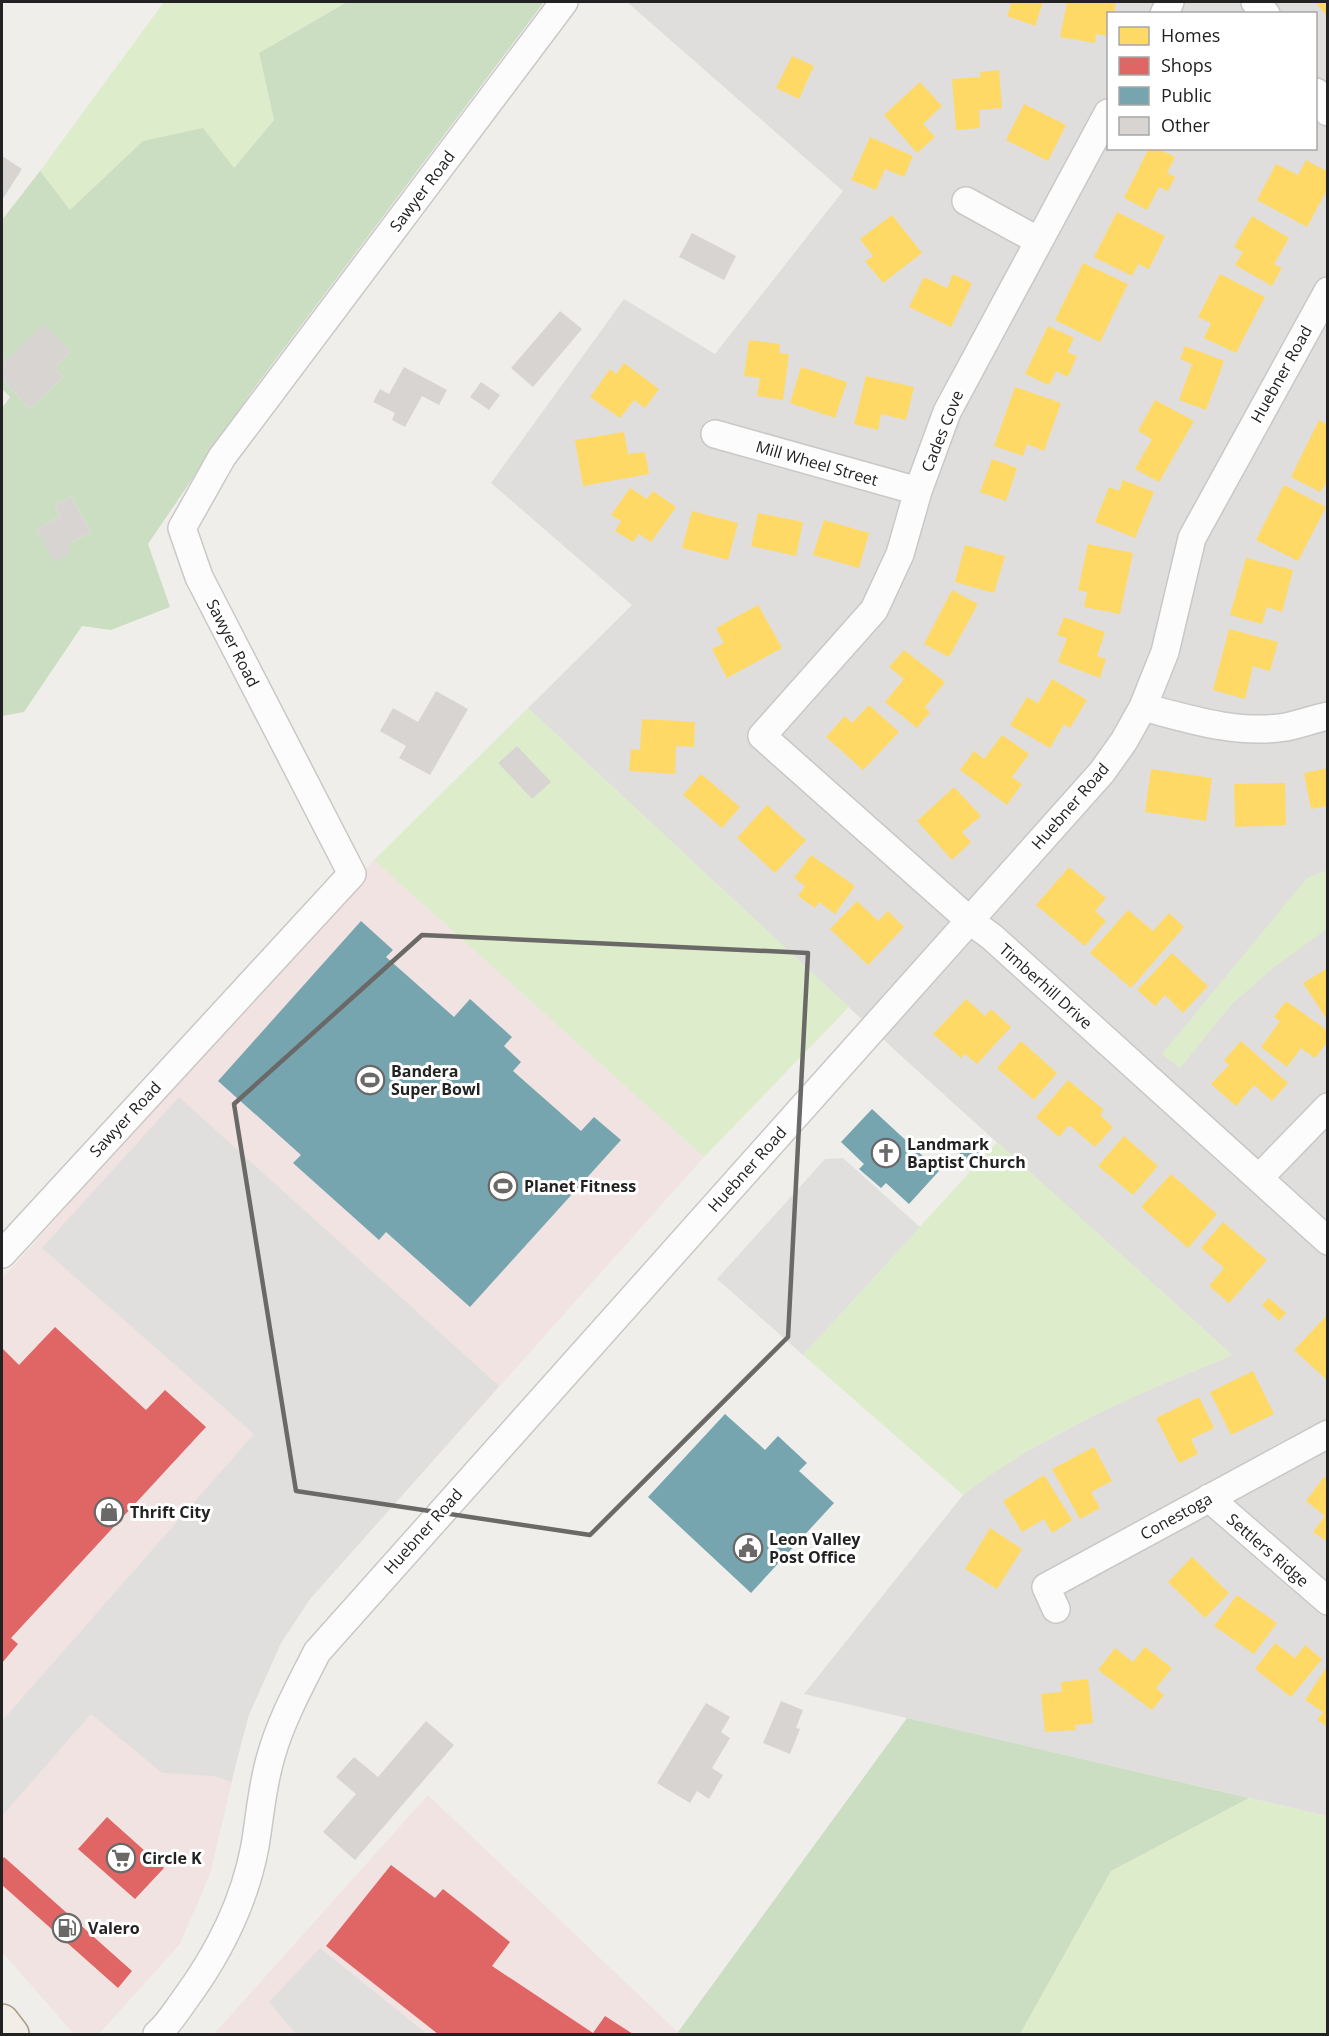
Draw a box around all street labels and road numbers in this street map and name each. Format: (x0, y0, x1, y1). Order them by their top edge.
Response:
street label: Sawyer Road (384, 146, 460, 236)
street label: Huebner Road (1245, 321, 1317, 427)
street label: Cades Cove (916, 387, 968, 475)
street label: Mill Wheel Street (753, 435, 881, 491)
street label: Sawyer Road (201, 595, 265, 691)
street label: Huebner Road (1026, 758, 1114, 854)
street label: Timberhill Drive (995, 938, 1097, 1034)
street label: Sawyer Road (84, 1076, 166, 1162)
street label: Huebner Road (703, 1121, 791, 1217)
street label: Huebner Road (379, 1483, 467, 1579)
street label: Conestoga (1136, 1487, 1216, 1545)
street label: Settlers Ridge (1222, 1508, 1314, 1592)

